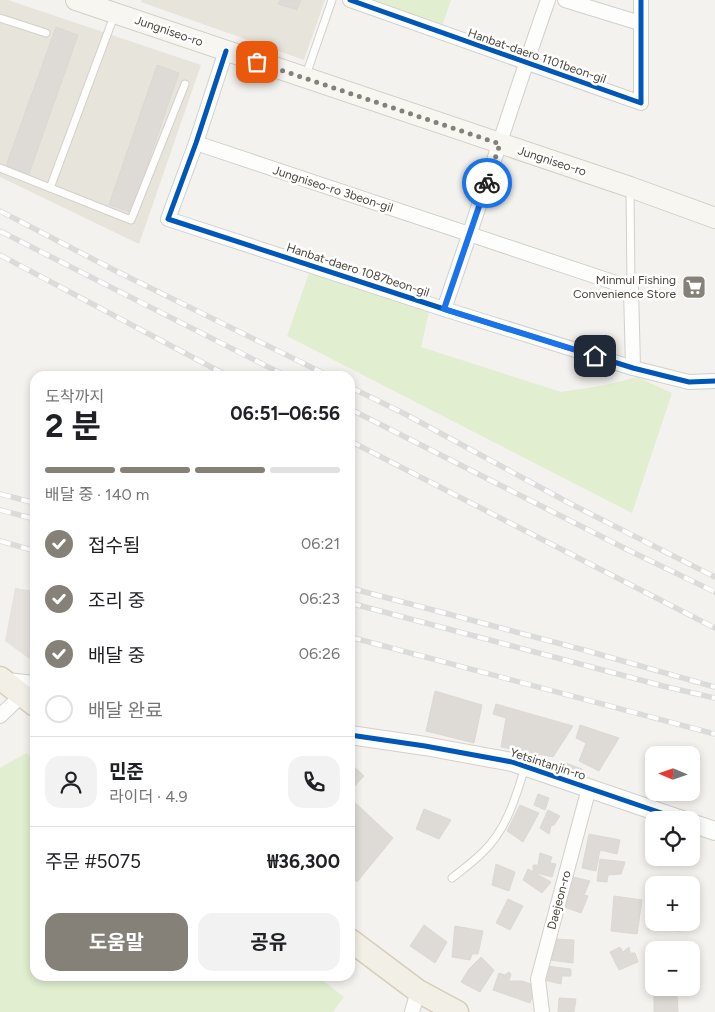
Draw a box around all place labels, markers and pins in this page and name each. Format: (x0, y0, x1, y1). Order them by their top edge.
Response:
pin (236, 41, 278, 83)
place label: Minmul Fishing Convenience Store (573, 273, 676, 301)
supermarket icon: Minmul Fishing Convenience Store (681, 274, 707, 300)
pin (574, 335, 616, 377)

